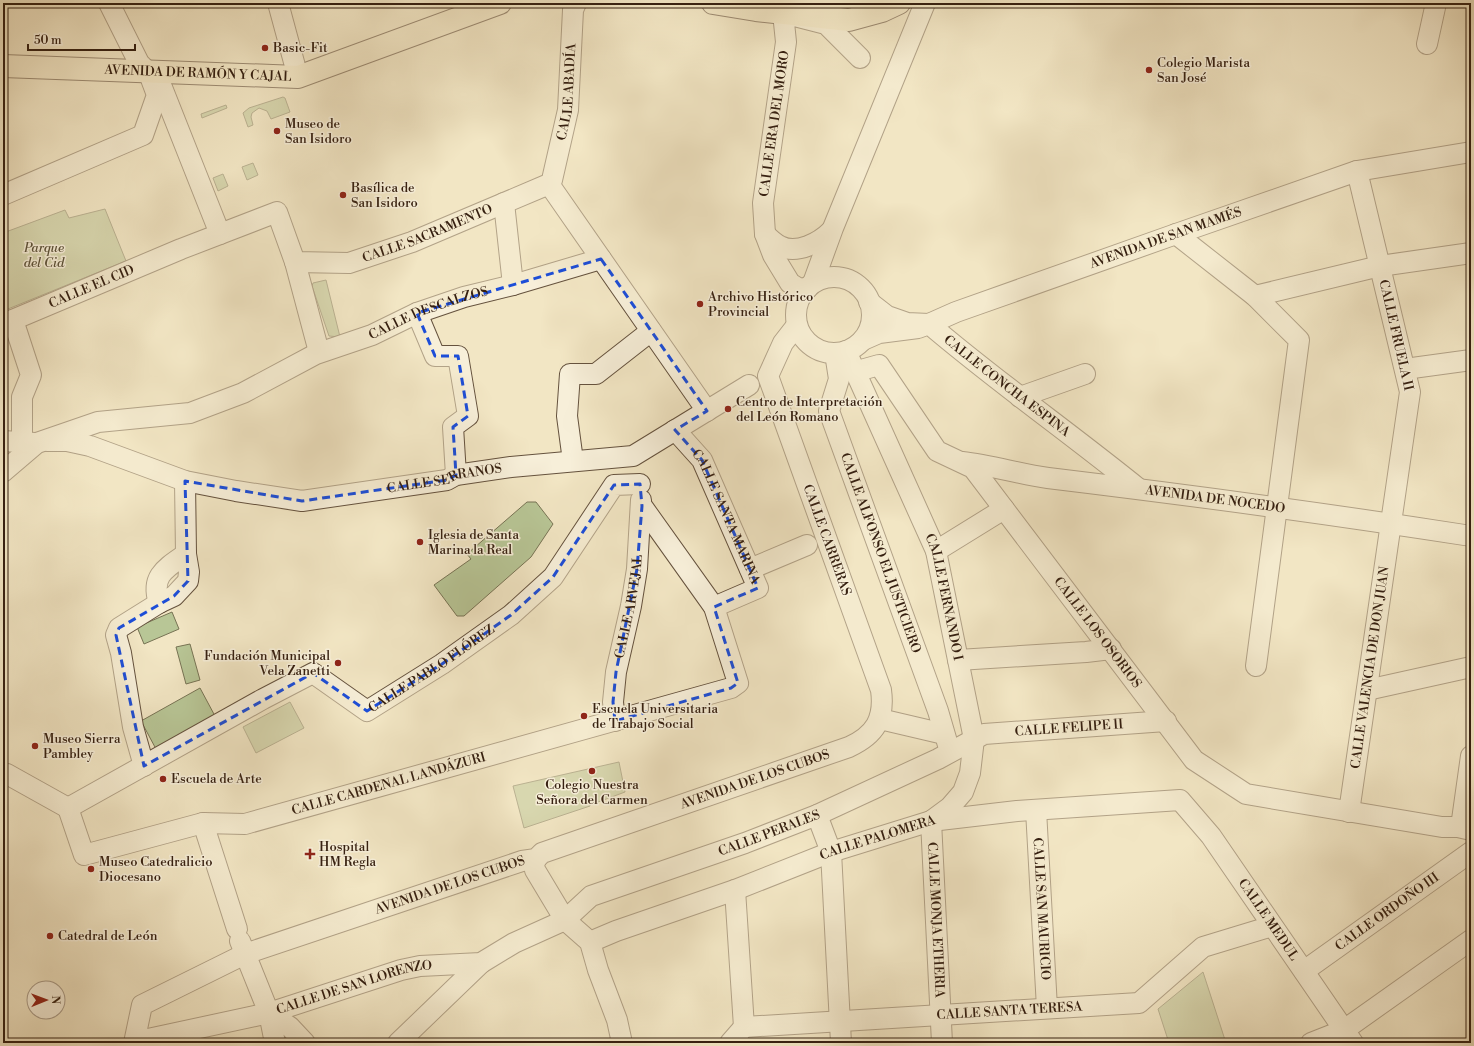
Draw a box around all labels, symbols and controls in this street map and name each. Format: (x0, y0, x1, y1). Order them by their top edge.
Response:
scale bar (28, 26, 135, 52)
text: 50 m (34, 33, 62, 48)
place label: Basic-Fit (272, 40, 328, 56)
street label: CALLE ABADÍA (553, 42, 579, 142)
marker: Basic-Fit (260, 43, 270, 53)
street label: CALLE ERA DEL MORO (756, 49, 793, 198)
place label: Colegio Marista San José (1157, 55, 1251, 86)
street label: AVENIDA DE RAMÓN Y CAJAL (103, 62, 292, 85)
marker: Colegio Marista San José (1144, 65, 1154, 75)
place label: Museo de San Isidoro (285, 116, 352, 147)
marker: Museo de San Isidoro (272, 126, 282, 136)
place label: Basílica de San Isidoro (350, 180, 418, 211)
marker: Basílica de San Isidoro (338, 190, 348, 200)
street label: CALLE SACRAMENTO (360, 201, 495, 266)
street label: AVENIDA DE SAN MAMÉS (1087, 204, 1244, 272)
park label: Parque del Cid (23, 240, 65, 271)
street label: CALLE EL CID (46, 262, 137, 312)
street label: CALLE FRUELA II (1375, 278, 1417, 392)
street label: CALLE DESCALZOS (366, 283, 490, 343)
place label: Archivo Histórico Provincial (707, 289, 813, 320)
marker: Archivo Histórico Provincial (695, 299, 705, 309)
street label: CALLE CONCHA ESPINA (941, 332, 1074, 441)
place label: Centro de Interpretación del León Romano (736, 394, 883, 425)
marker: Centro de Interpretación del León Romano (723, 404, 733, 414)
street label: CALLE SANTA MARINA (688, 446, 764, 588)
street label: CALLE ALFONSO EL JUSTICIERO (837, 451, 924, 656)
street label: CALLE SERRANOS (386, 460, 503, 497)
street label: CALLE CARRERAS (799, 482, 855, 598)
street label: AVENIDA DE NOCEDO (1143, 482, 1286, 517)
place label: Iglesia de Santa Marina la Real (428, 527, 520, 558)
street label: CALLE FERNANDO I (921, 531, 966, 662)
marker: Iglesia de Santa Marina la Real (415, 537, 425, 547)
street label: CALLE ARVEJAL (611, 554, 646, 660)
street label: CALLE VALENCIA DE DON JUAN (1347, 565, 1393, 770)
street label: CALLE LOS OSORIOS (1050, 574, 1145, 691)
street label: CALLE PABLO FLÓREZ (366, 621, 498, 716)
place label: Fundación Municipal Vela Zanetti (204, 648, 330, 679)
marker: Fundación Municipal Vela Zanetti (333, 658, 343, 668)
place label: Escuela Universitaria de Trabajo Social (592, 701, 718, 732)
marker: Escuela Universitaria de Trabajo Social (579, 711, 589, 721)
street label: CALLE FELIPE II (1014, 716, 1124, 740)
place label: Museo Sierra Pambley (43, 731, 121, 762)
marker: Museo Sierra Pambley (30, 741, 40, 751)
street label: AVENIDA DE LOS CUBOS (677, 746, 832, 813)
street label: CALLE CARDENAL LANDÁZURI (290, 749, 488, 819)
marker: Colegio Nuestra Señora del Carmen (587, 766, 597, 776)
place label: Escuela de Arte (171, 771, 262, 787)
marker: Escuela de Arte (158, 774, 168, 784)
place label: Colegio Nuestra Señora del Carmen (536, 777, 648, 808)
street label: CALLE PERALES (716, 807, 822, 860)
street label: CALLE PALOMERA (817, 812, 938, 864)
street label: CALLE SAN MAURICIO (1030, 837, 1053, 981)
place label: Hospital HM Regla (319, 839, 377, 870)
street label: CALLE MONJA ETHERIA (924, 842, 948, 999)
marker: Hospital HM Regla (304, 848, 316, 860)
street label: AVENIDA DE LOS CUBOS (372, 853, 527, 918)
place label: Museo Catedralicio Diocesano (99, 854, 213, 885)
marker: Museo Catedralicio Diocesano (86, 864, 96, 874)
street label: CALLE ORDOÑO III (1332, 869, 1442, 954)
street label: CALLE MEDUL (1235, 876, 1302, 964)
place label: Catedral de León (58, 928, 158, 944)
marker: Catedral de León (45, 931, 55, 941)
street label: CALLE DE SAN LORENZO (274, 957, 432, 1018)
north arrow (26, 980, 66, 1020)
text: N (48, 995, 62, 1005)
street label: CALLE SANTA TERESA (936, 998, 1084, 1023)

